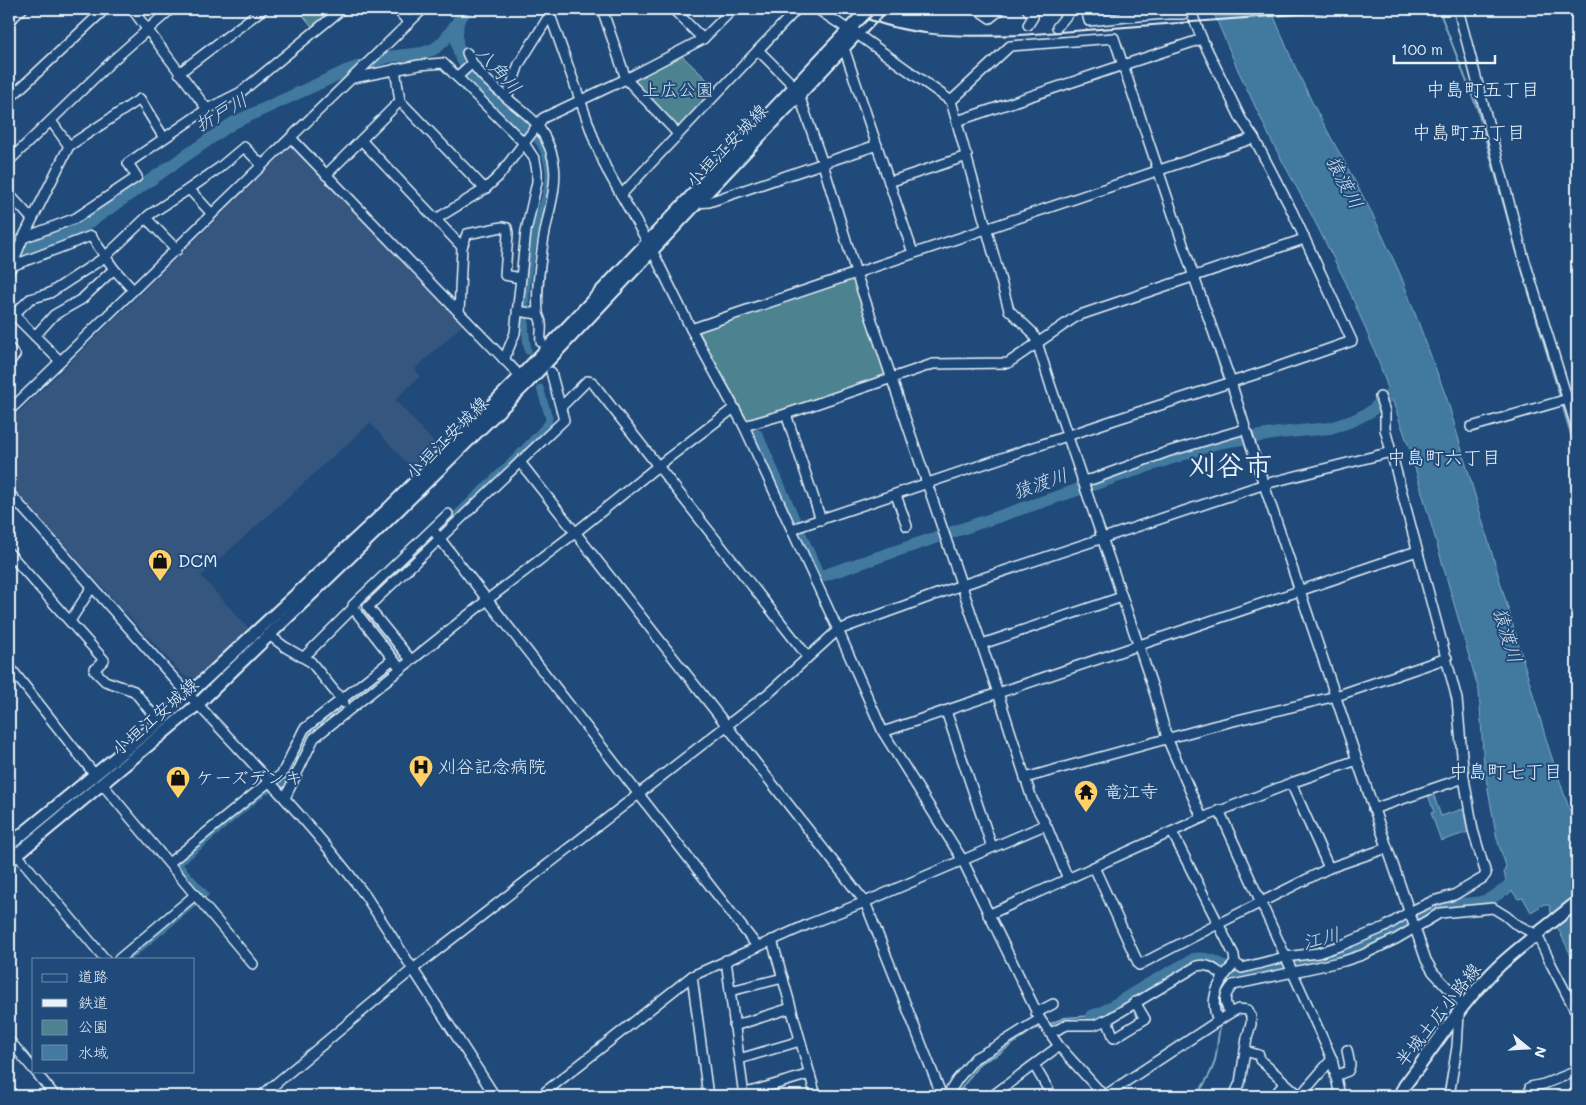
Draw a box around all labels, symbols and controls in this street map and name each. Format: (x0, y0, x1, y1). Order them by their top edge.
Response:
scale bar (1394, 32, 1495, 64)
text: 100 m (1401, 39, 1443, 59)
water label: 八角川 (471, 40, 528, 99)
district label: 中島町五丁目 (1426, 76, 1540, 101)
park label: 上広公園 (642, 77, 714, 101)
water label: 折戸川 (190, 86, 252, 137)
street label: 小垣江安城線 (680, 98, 772, 192)
district label: 中島町五丁目 (1412, 119, 1526, 144)
water label: 猿渡川 (1321, 151, 1370, 213)
street label: 小垣江安城線 (400, 391, 493, 484)
district label: 中島町六丁目 (1387, 444, 1501, 469)
district label: 刈谷市 (1188, 446, 1272, 482)
water label: 猿渡川 (1009, 461, 1071, 504)
shop icon: DCM (147, 548, 173, 582)
place label: DCM (178, 548, 218, 572)
water label: 猿渡川 (1488, 604, 1529, 666)
street label: 小垣江安城線 (106, 672, 203, 761)
hospital icon: 刈谷記念病院 (408, 754, 434, 788)
place label: 刈谷記念病院 (438, 754, 546, 778)
district label: 中島町七丁目 (1449, 758, 1563, 783)
shop icon: ケーズデンキ (165, 765, 191, 799)
place label: ケーズデンキ (196, 765, 303, 789)
temple icon: 竜江寺 (1073, 779, 1099, 813)
place label: 竜江寺 (1104, 779, 1158, 803)
water label: 江川 (1299, 921, 1342, 954)
street label: 半城土広小路線 (1389, 957, 1485, 1071)
legend (32, 958, 195, 1072)
text: 道路 (78, 966, 108, 986)
text: 鉄道 (78, 992, 108, 1012)
text: 公園 (78, 1016, 108, 1036)
north arrow (1504, 1022, 1554, 1072)
text: 水域 (78, 1042, 108, 1062)
text: N (1530, 1044, 1552, 1060)

